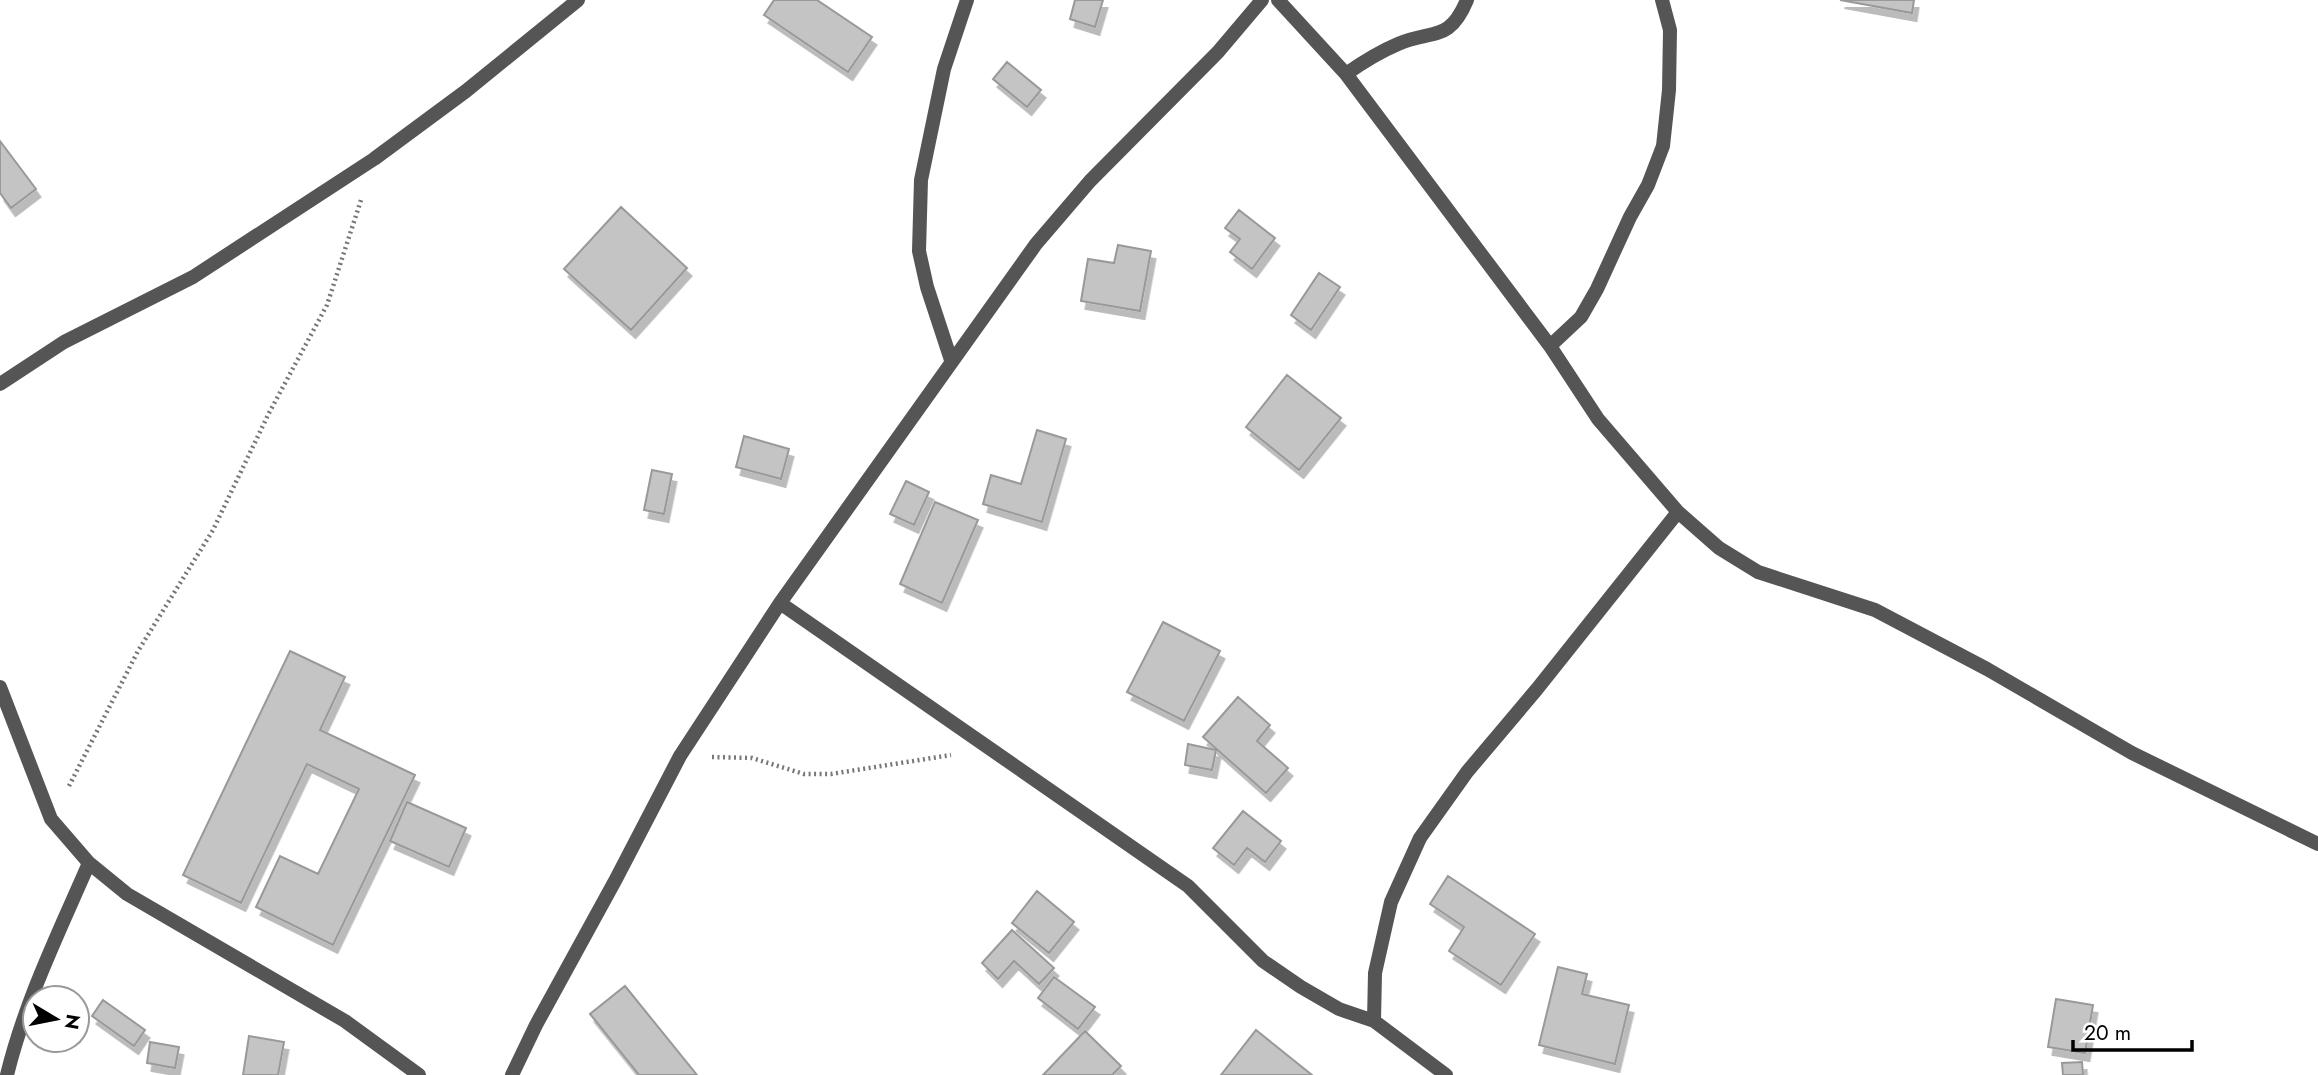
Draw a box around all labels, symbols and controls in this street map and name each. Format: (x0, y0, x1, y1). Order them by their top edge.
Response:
north arrow (21, 984, 91, 1054)
scale bar (2073, 1009, 2192, 1052)
text: N (58, 1012, 87, 1032)
text: 20 m (2084, 1018, 2131, 1048)

